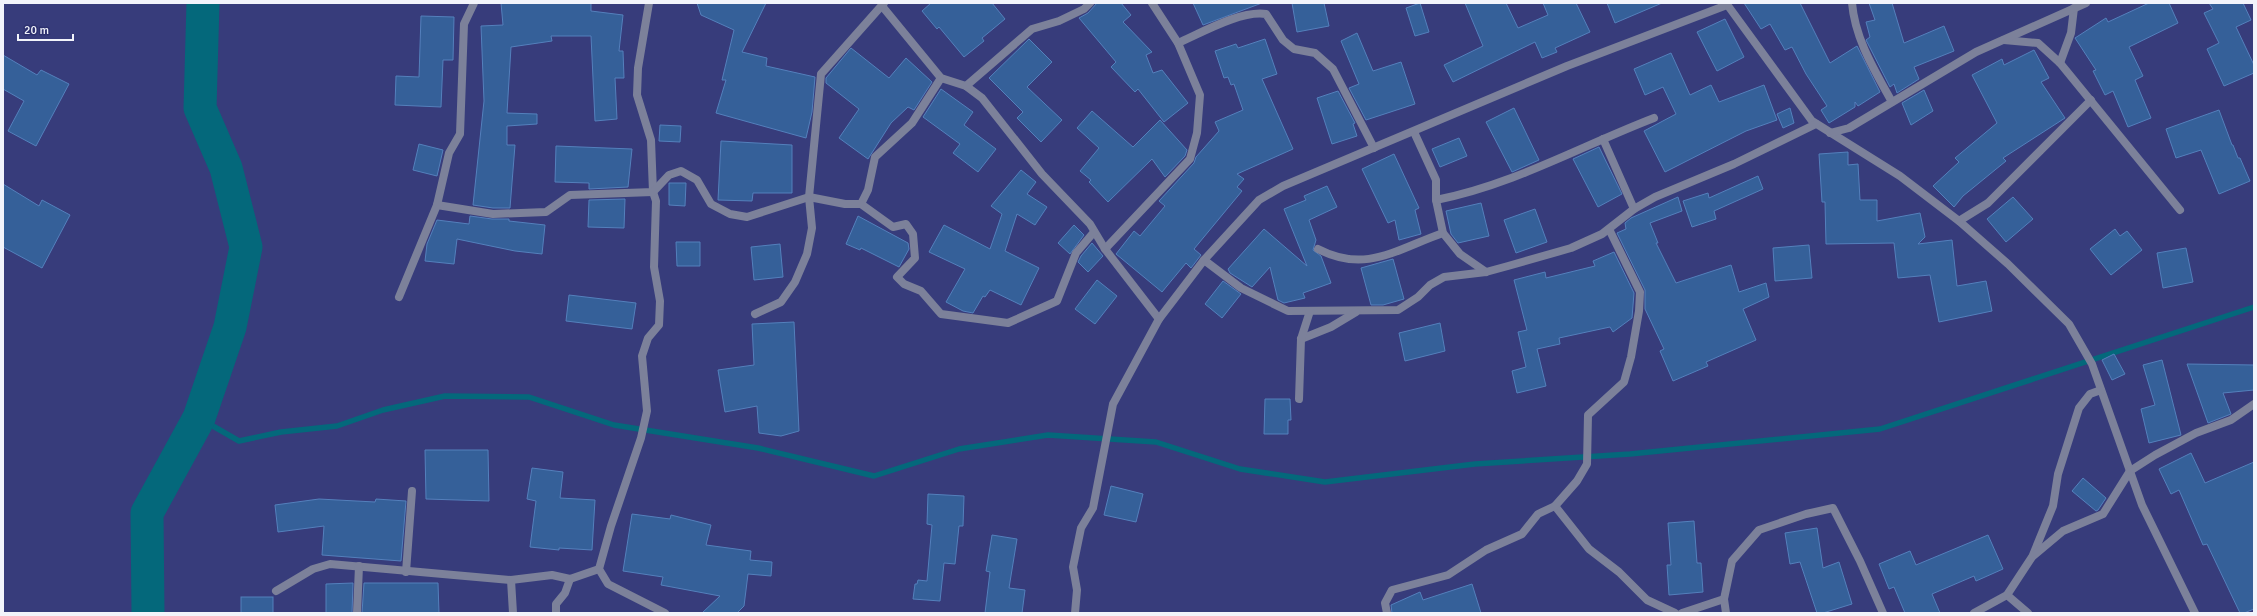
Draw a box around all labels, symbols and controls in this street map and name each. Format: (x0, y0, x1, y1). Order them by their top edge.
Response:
scale bar (18, 16, 73, 42)
text: 20 m (24, 23, 49, 38)

